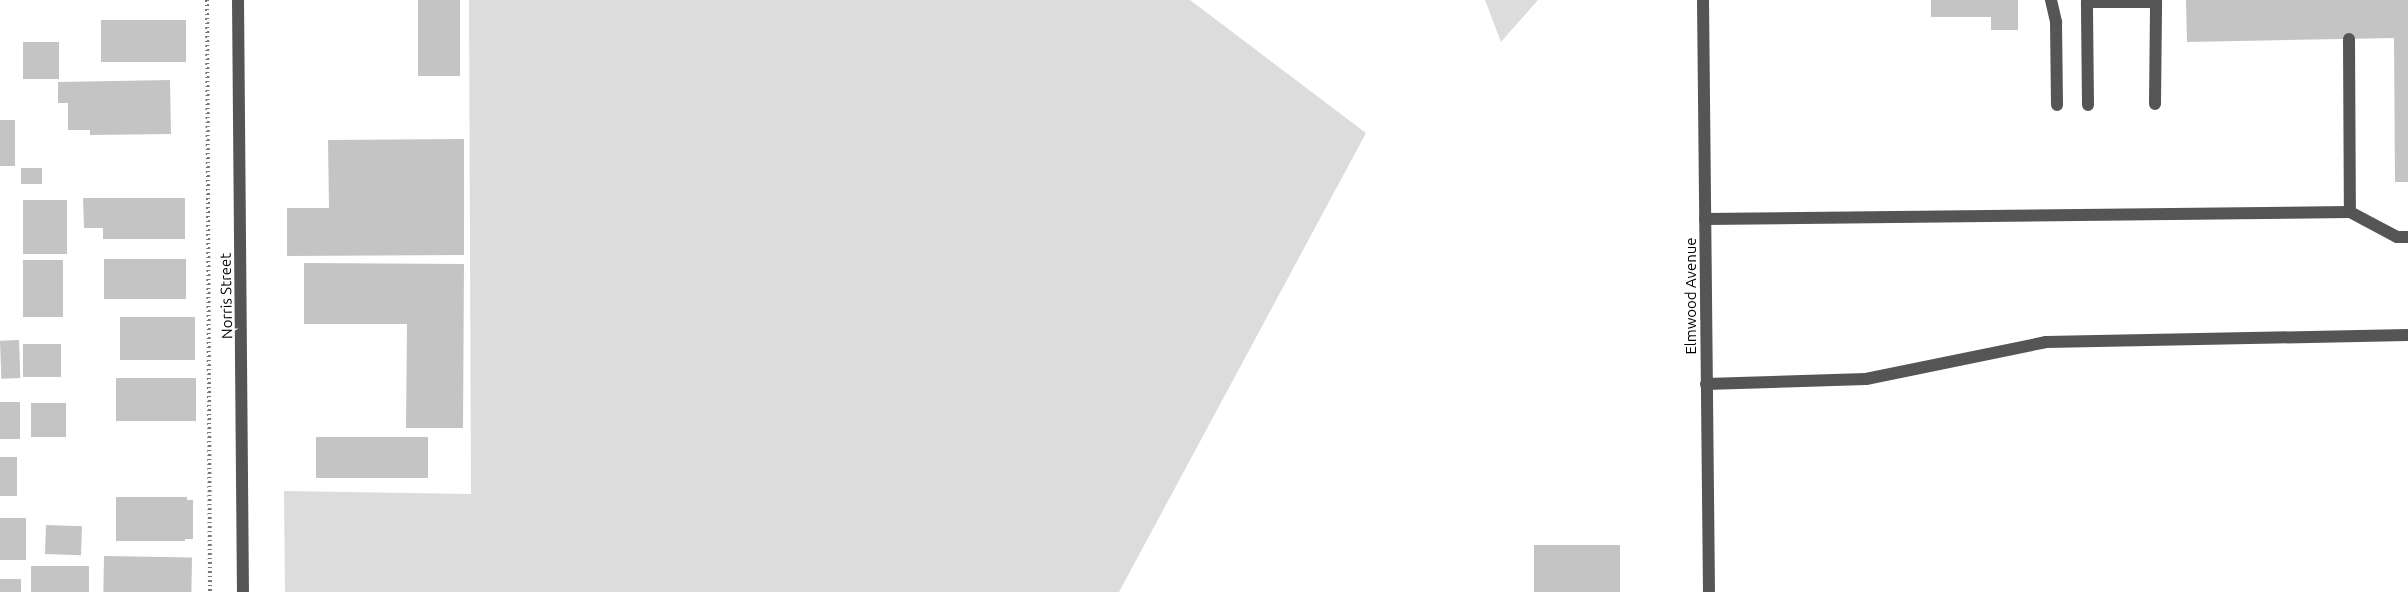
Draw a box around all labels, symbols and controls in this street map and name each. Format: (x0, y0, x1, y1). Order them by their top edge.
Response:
street label: Elmwood Avenue (1682, 237, 1700, 355)
street label: Norris Street (216, 253, 236, 339)

